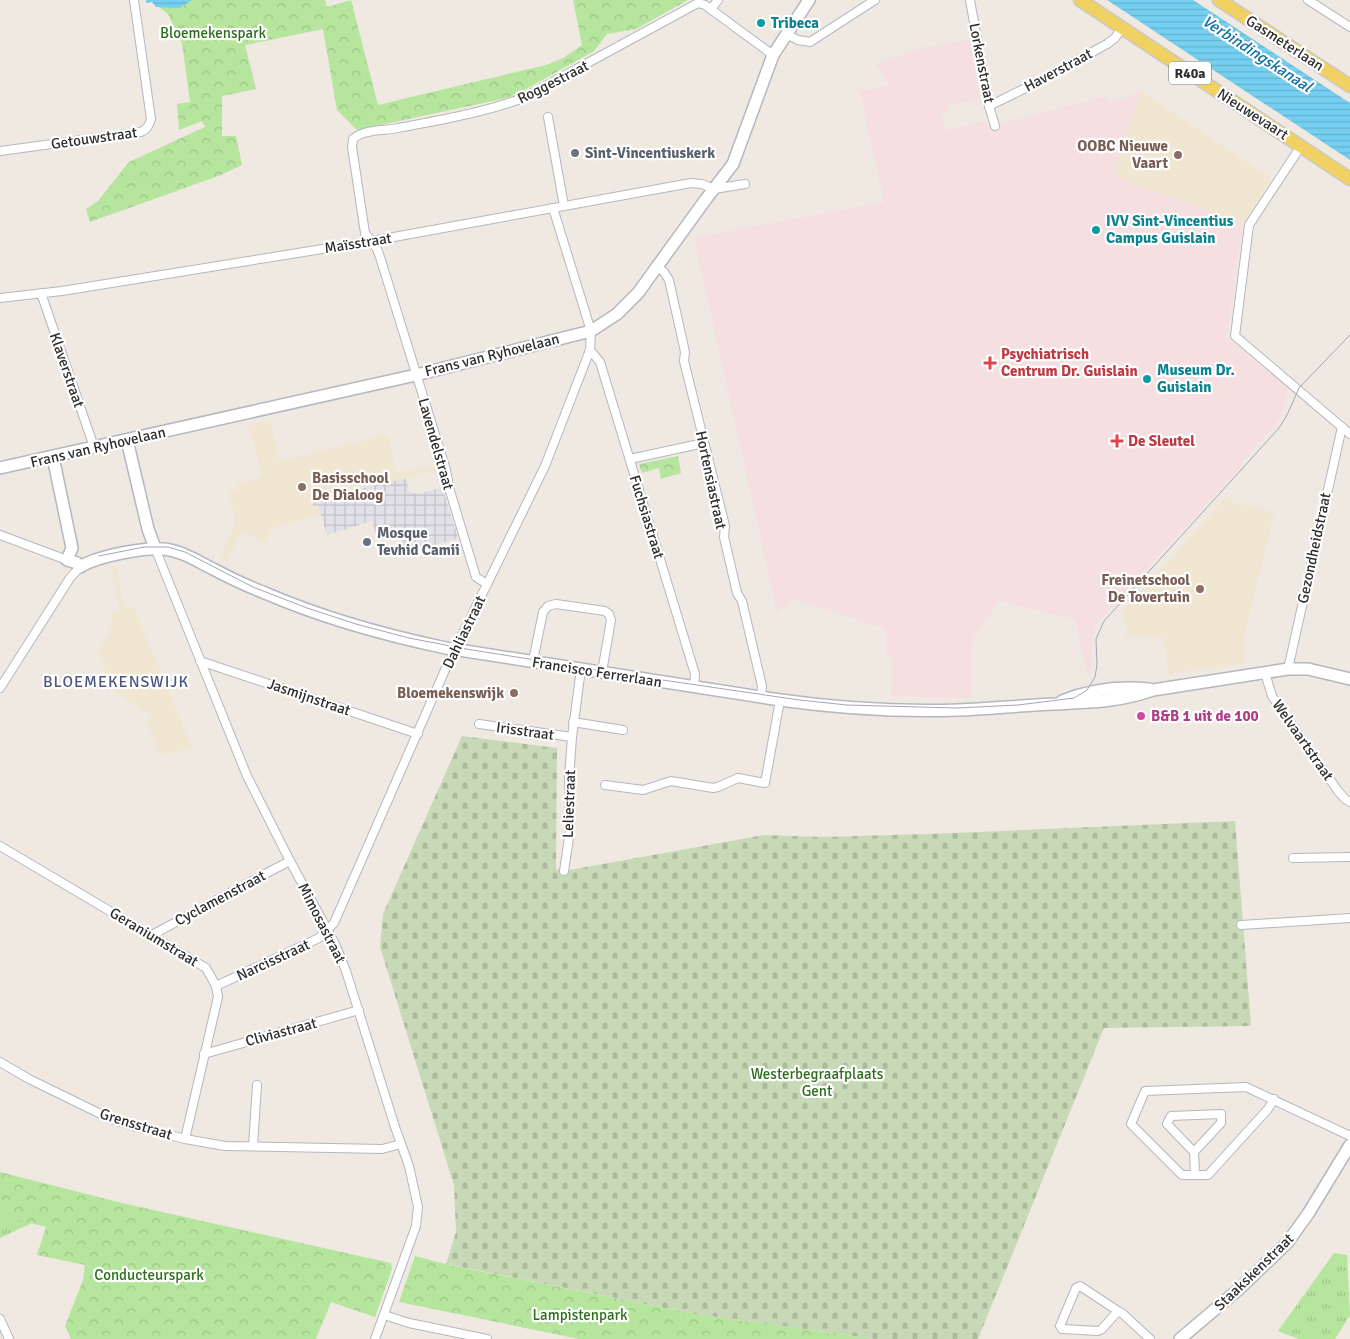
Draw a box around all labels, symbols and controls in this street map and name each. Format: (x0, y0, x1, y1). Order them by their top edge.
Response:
water label: Verbindingskanaal (1199, 11, 1317, 98)
street label: Gasmeterlaan (1243, 11, 1327, 75)
place label: Tribeca (771, 14, 819, 32)
marker: Tribeca (755, 17, 767, 29)
street label: Lorkenstraat (965, 21, 999, 105)
park label: Bloemekenspark (160, 24, 267, 42)
street label: Haverstraat (1021, 45, 1095, 95)
street label: Roggestraat (514, 56, 592, 108)
road number: R40a (1169, 62, 1211, 84)
street label: Nieuwevaart (1214, 84, 1292, 144)
street label: Getouwstraat (50, 123, 138, 153)
place label: OOBC Nieuwe Vaart (1077, 137, 1168, 172)
place label: Sint-Vincentiuskerk (585, 144, 715, 162)
marker: Sint-Vincentiuskerk (569, 147, 581, 159)
marker: OOBC Nieuwe Vaart (1172, 149, 1184, 161)
place label: IVV Sint-Vincentius Campus Guislain (1106, 212, 1234, 247)
marker: IVV Sint-Vincentius Campus Guislain (1090, 224, 1102, 236)
street label: Maïsstraat (323, 229, 393, 257)
street label: Klaverstraat (46, 330, 88, 410)
street label: Frans van Ryhovelaan (423, 330, 561, 380)
place label: Psychiatrisch Centrum Dr. Guislain (1001, 345, 1138, 380)
marker: Psychiatrisch Centrum Dr. Guislain (983, 356, 997, 370)
place label: Museum Dr. Guislain (1157, 361, 1235, 396)
marker: Museum Dr. Guislain (1141, 373, 1153, 385)
street label: Lavendelstraat (414, 396, 458, 492)
street label: Frans van Ryhovelaan (29, 423, 167, 471)
street label: Hortensiastraat (692, 429, 730, 531)
place label: De Sleutel (1128, 432, 1195, 450)
marker: De Sleutel (1110, 434, 1124, 448)
place label: Basisschool De Dialoog (312, 469, 389, 504)
street label: Fuchsiastraat (626, 473, 668, 561)
marker: Basisschool De Dialoog (296, 481, 308, 493)
street label: Gezondheidstraat (1293, 491, 1335, 605)
place label: Mosque Tevhid Camii (377, 524, 460, 559)
marker: Mosque Tevhid Camii (361, 536, 373, 548)
place label: Freinetschool De Tovertuin (1101, 571, 1190, 606)
marker: Freinetschool De Tovertuin (1194, 583, 1206, 595)
street label: Dahliastraat (439, 593, 489, 671)
street label: Francisco Ferrerlaan (531, 653, 663, 691)
district label: BLOEMEKENSWIJK (43, 672, 189, 692)
street label: Jasmijnstraat (265, 674, 353, 720)
place label: Bloemekenswijk (397, 684, 504, 702)
marker: Bloemekenswijk (508, 687, 520, 699)
street label: Welvaartstraat (1269, 696, 1337, 784)
place label: B&B 1 uit de 100 (1151, 707, 1259, 725)
marker: B&B 1 uit de 100 (1135, 710, 1147, 722)
street label: Irisstraat (495, 718, 555, 744)
street label: Leliestraat (559, 770, 579, 838)
street label: Cyclamenstraat (172, 867, 268, 929)
street label: Mimosastraat (294, 880, 350, 966)
street label: Geraniumstraat (106, 904, 202, 970)
street label: Narcisstraat (234, 935, 312, 985)
street label: Cliviastraat (243, 1014, 319, 1050)
park label: Westerbegraafplaats Gent (751, 1065, 884, 1100)
street label: Grensstraat (98, 1104, 174, 1144)
street label: Staakskenstraat (1211, 1230, 1297, 1314)
park label: Conducteurspark (94, 1266, 204, 1284)
park label: Lampistenpark (532, 1306, 628, 1324)

